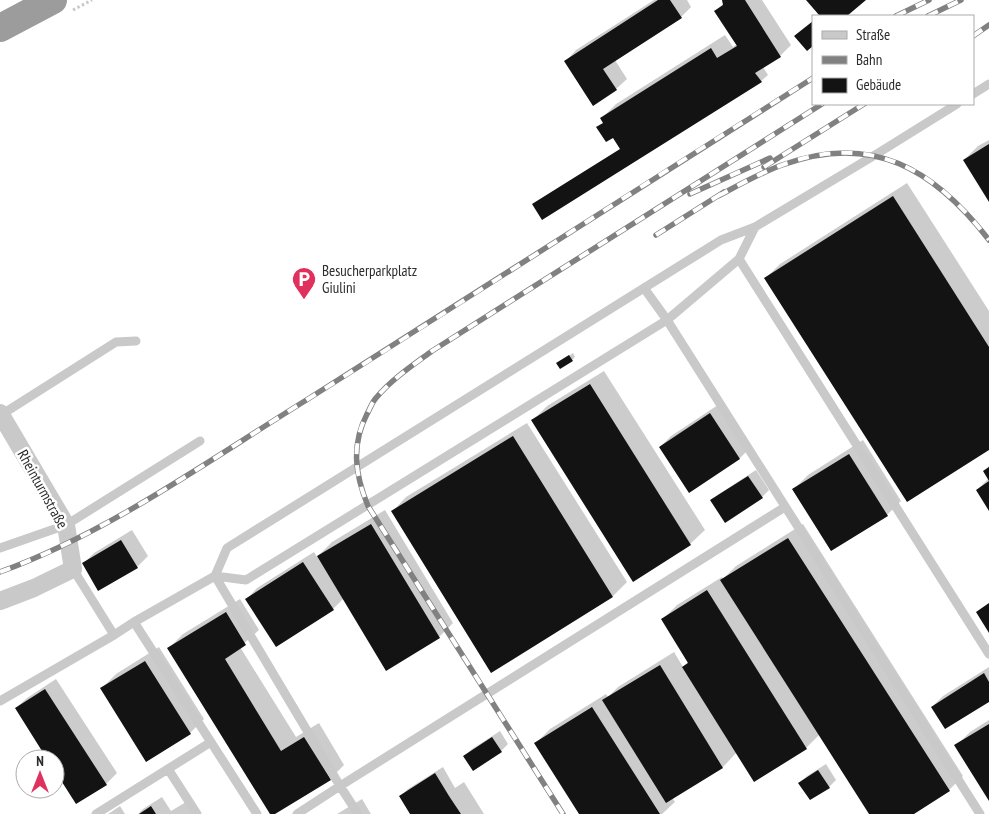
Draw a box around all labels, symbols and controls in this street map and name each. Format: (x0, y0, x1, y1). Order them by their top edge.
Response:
legend (812, 15, 974, 105)
text: Straße (856, 25, 890, 44)
text: Bahn (856, 50, 882, 69)
text: Gebäude (856, 75, 901, 94)
place label: Besucherparkplatz Giulini (322, 261, 417, 297)
parking icon: Besucherparkplatz Giulini (291, 266, 317, 300)
street label: Rheinturmstraße (14, 446, 72, 532)
north arrow (15, 749, 65, 799)
text: N (36, 752, 44, 770)

